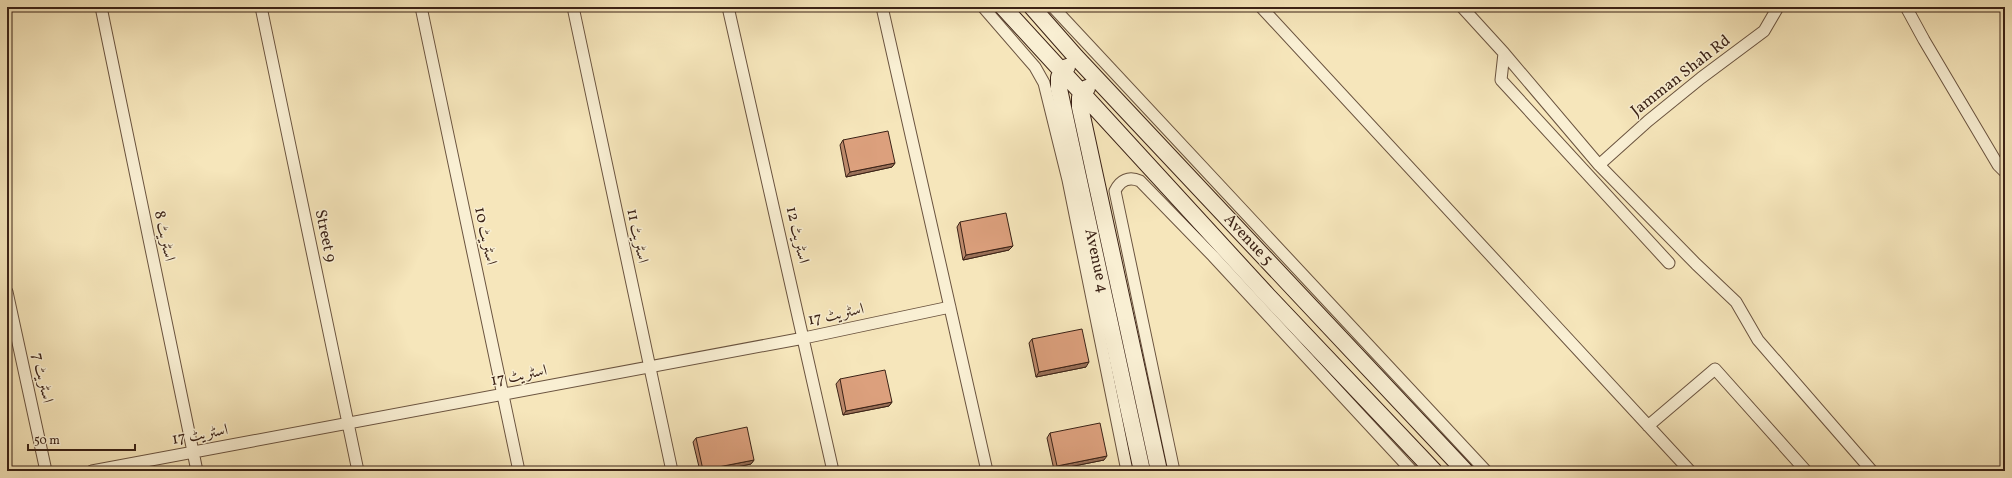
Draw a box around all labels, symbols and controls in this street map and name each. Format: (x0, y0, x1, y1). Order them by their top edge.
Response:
street label: Jamman Shah Rd (1627, 30, 1735, 122)
street label: اسٹریٹ 12 (780, 204, 814, 266)
street label: اسٹریٹ 10 (468, 205, 502, 267)
street label: اسٹریٹ 11 (620, 207, 654, 265)
street label: Street 9 (309, 208, 341, 264)
street label: اسٹریٹ 8 (148, 209, 180, 263)
street label: Avenue 5 (1218, 209, 1278, 271)
street label: Avenue 4 (1078, 227, 1114, 295)
street label: اسٹریٹ 17 (806, 298, 866, 332)
street label: اسٹریٹ 7 (26, 351, 58, 405)
street label: اسٹریٹ 17 (489, 360, 549, 392)
street label: اسٹریٹ 17 (170, 419, 230, 451)
scale bar (28, 426, 135, 452)
text: 50 m (34, 433, 60, 449)

